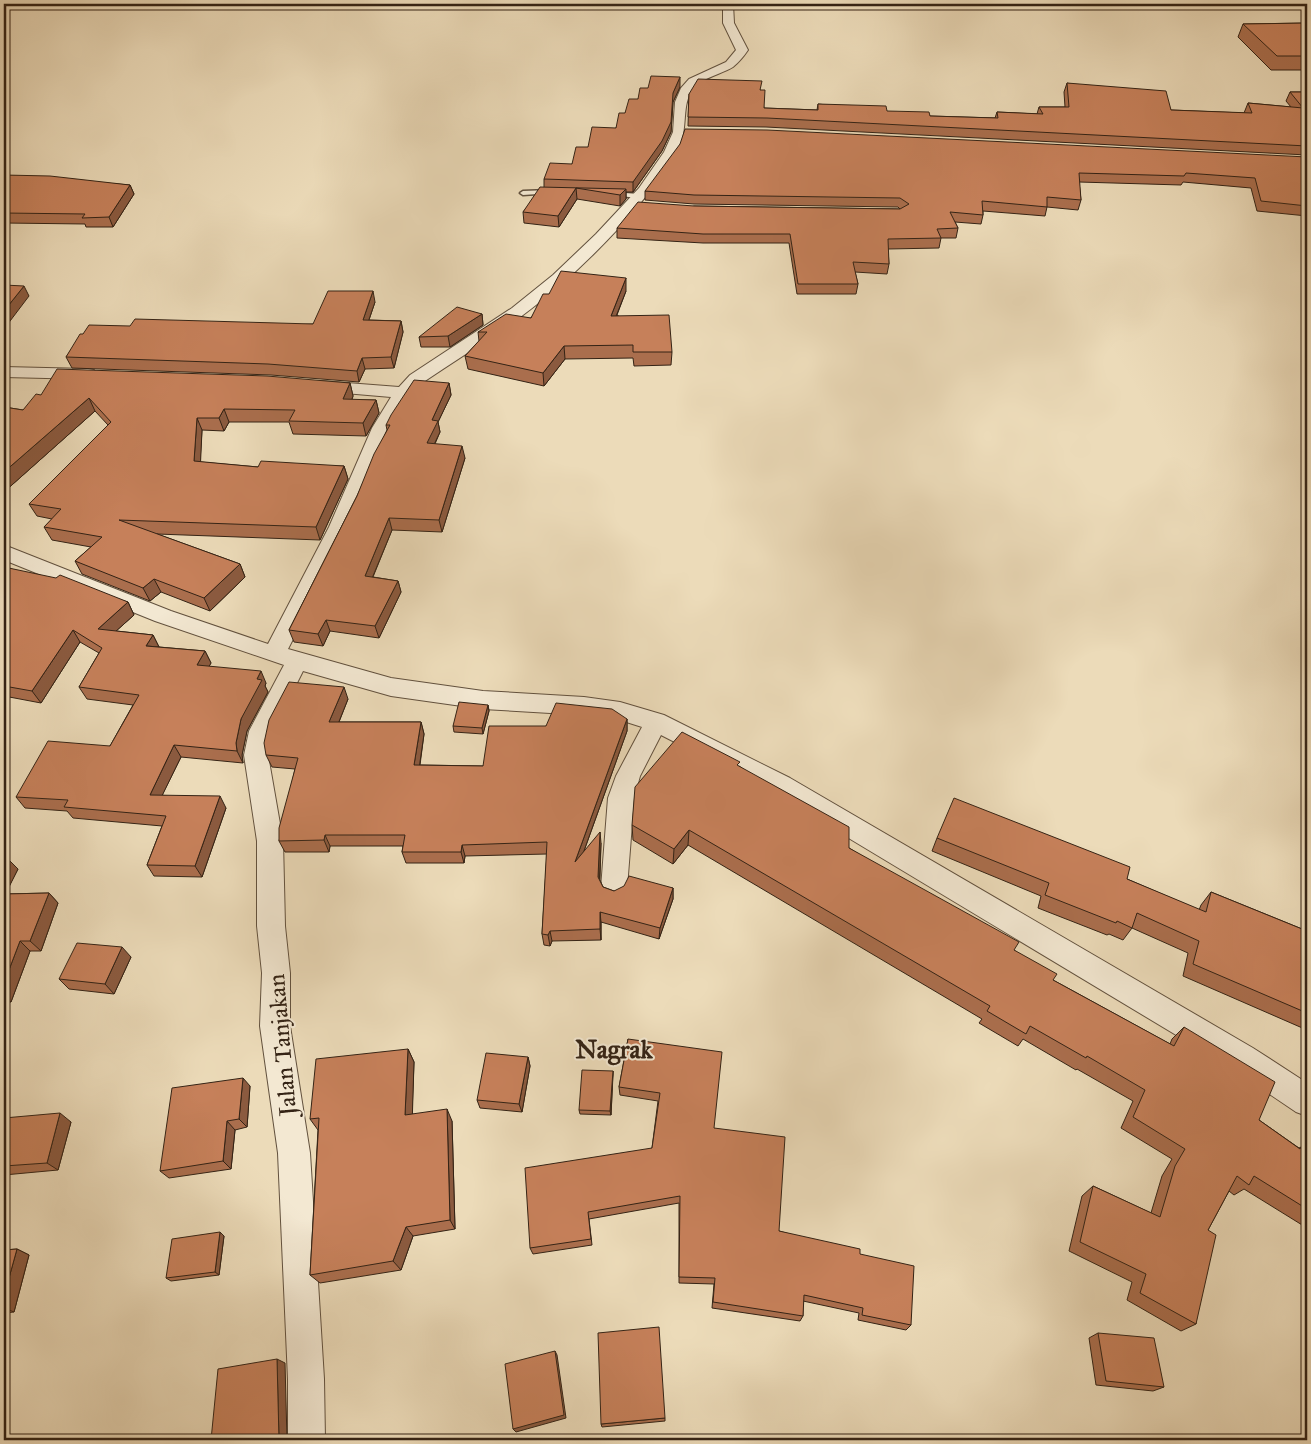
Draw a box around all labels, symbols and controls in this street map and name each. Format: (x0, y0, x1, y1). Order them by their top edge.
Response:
street label: Jalan Tanjakan (261, 973, 303, 1120)
district label: Nagrak (575, 1033, 654, 1066)

